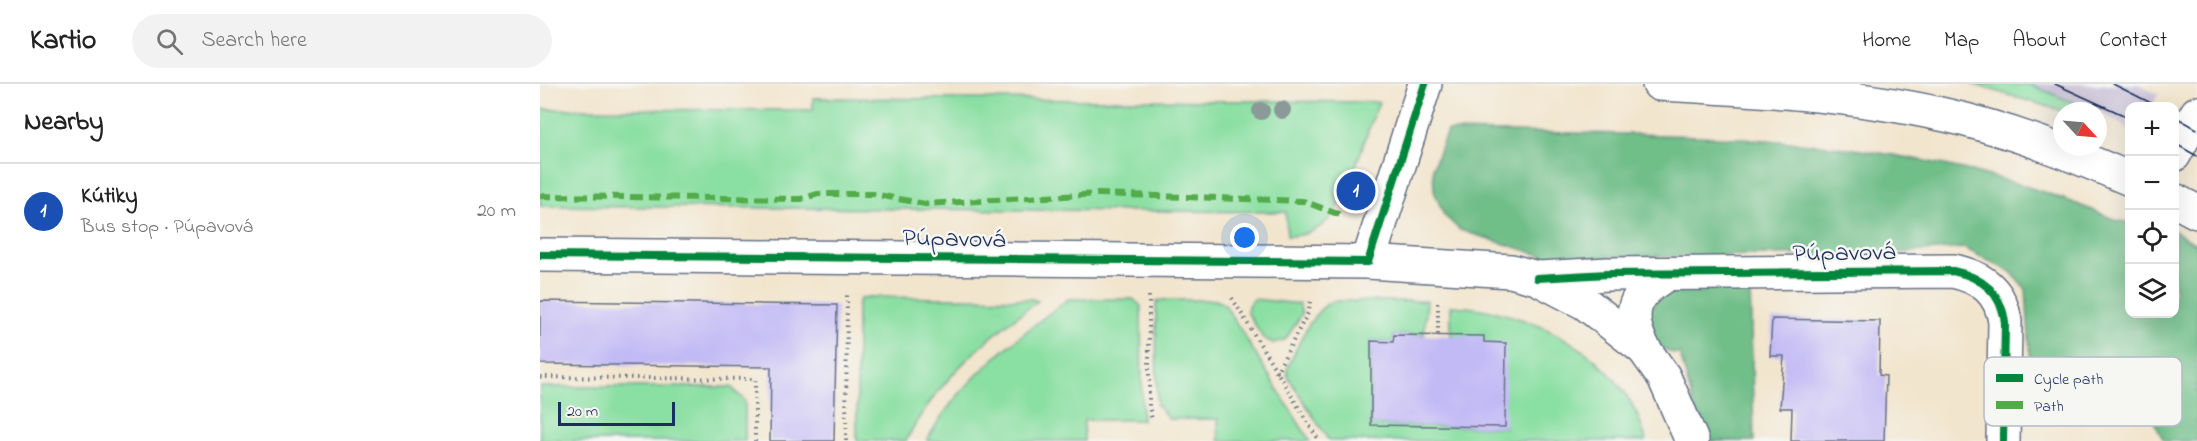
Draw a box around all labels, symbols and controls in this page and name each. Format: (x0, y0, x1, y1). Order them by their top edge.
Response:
search box (132, 14, 552, 68)
text: Kartio (30, 21, 96, 62)
icon: search (153, 25, 186, 58)
text: Search here (201, 25, 307, 57)
text: Home (1862, 26, 1911, 56)
text: Map (1944, 26, 1979, 56)
text: About (2012, 26, 2066, 56)
text: Contact (2099, 26, 2167, 56)
north arrow (2053, 102, 2107, 156)
map controls (2125, 102, 2179, 318)
button: + (2125, 102, 2179, 156)
text: Nearby (24, 104, 103, 142)
button: − (2125, 156, 2179, 210)
pin: 1 (1336, 168, 1376, 214)
text: Kútiky (81, 181, 137, 213)
text: 1 (40, 197, 47, 226)
text: 20 m (477, 197, 516, 226)
button: locate (2125, 210, 2179, 264)
text: Bus stop · Púpavová (81, 213, 253, 242)
street label: Púpavová (902, 220, 1006, 260)
your location (1230, 223, 1259, 252)
street label: Púpavová (1792, 234, 1896, 274)
button: layers (2125, 264, 2179, 318)
legend (1984, 357, 2182, 426)
text: Cycle path (2034, 368, 2103, 392)
text: Path (2034, 395, 2064, 419)
scale bar (558, 399, 675, 426)
text: 20 m (567, 400, 598, 424)

